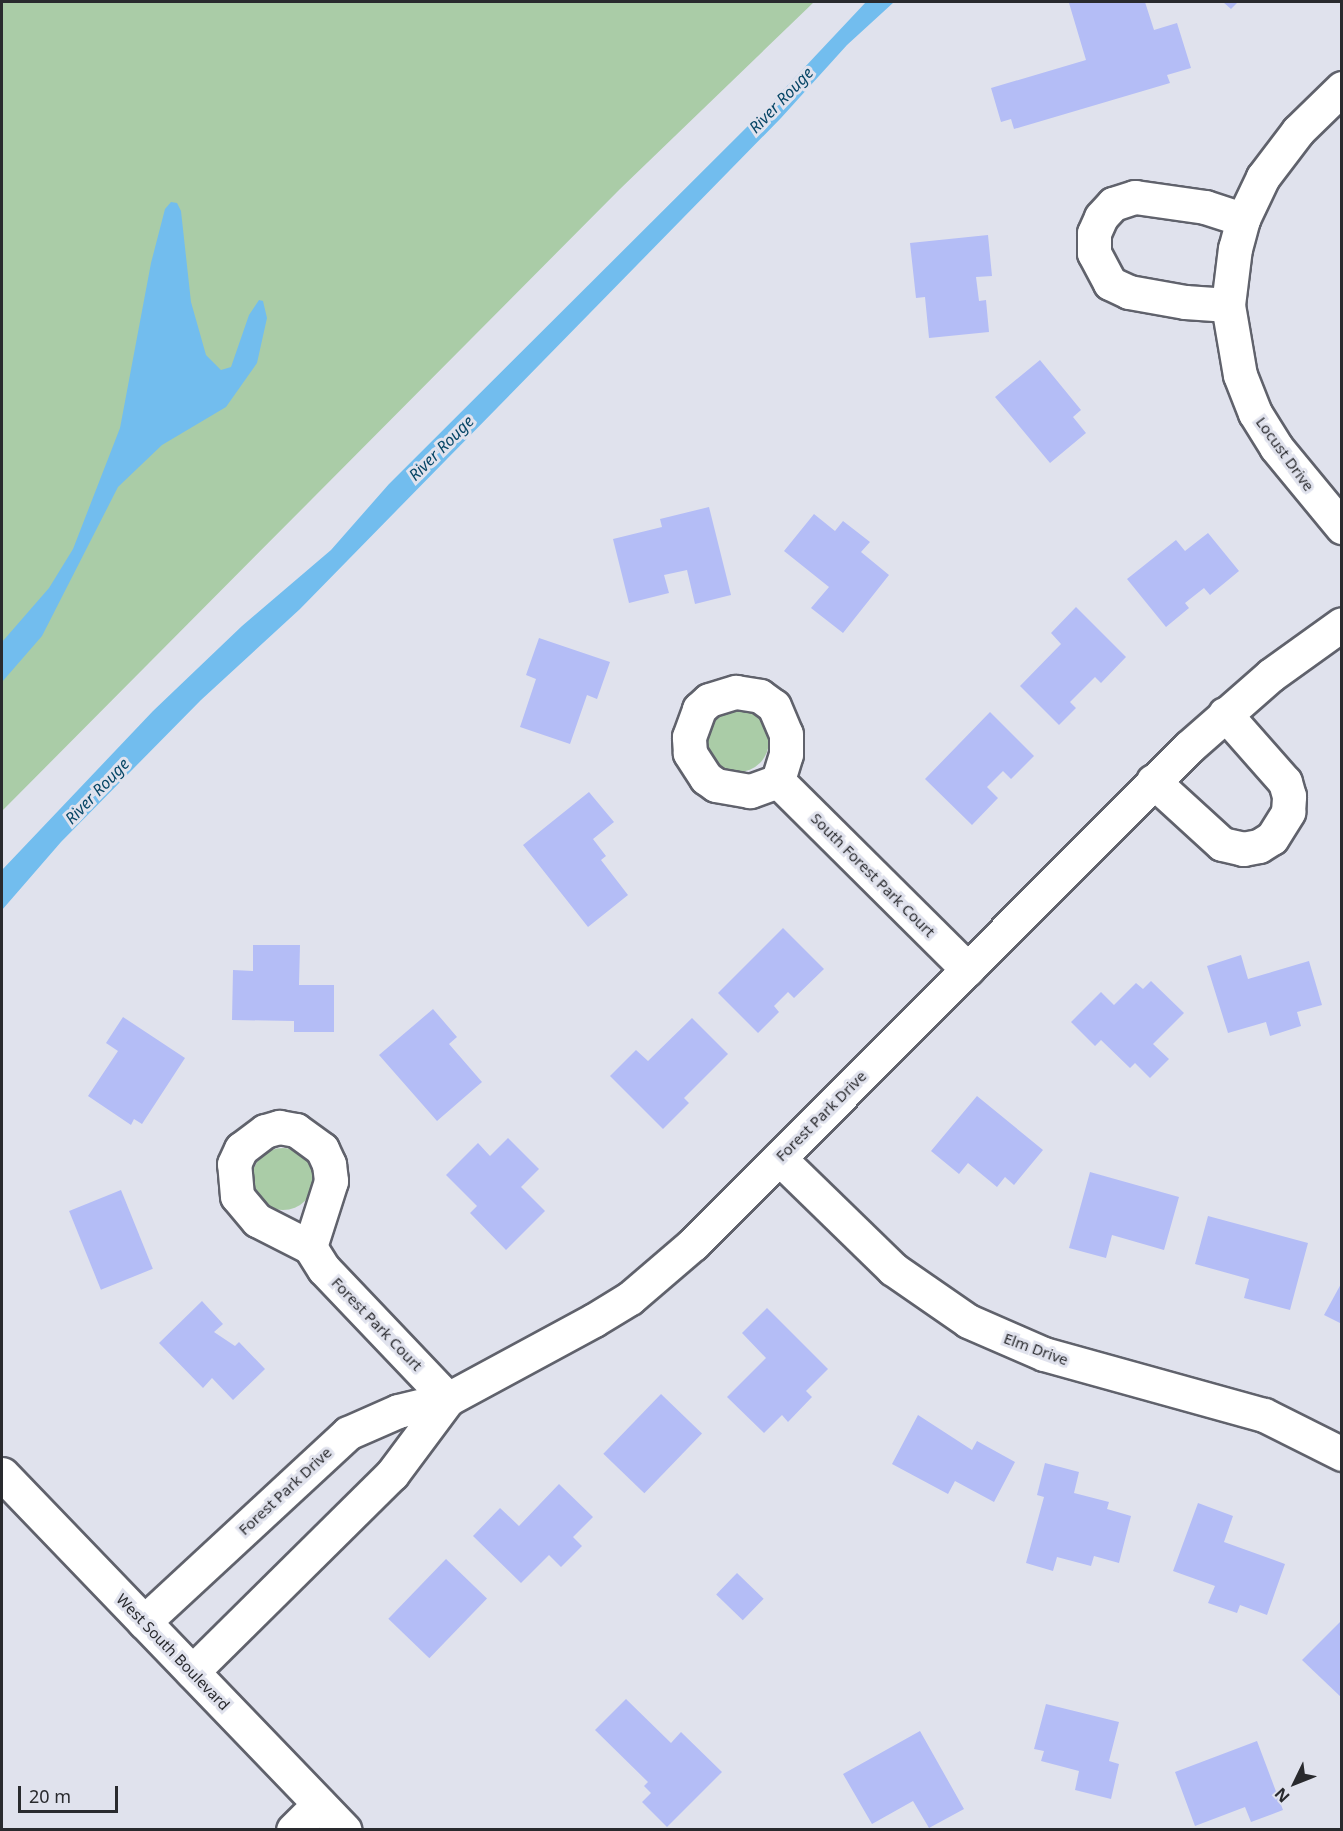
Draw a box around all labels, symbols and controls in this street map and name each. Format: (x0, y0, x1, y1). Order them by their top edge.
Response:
water label: River Rouge (745, 63, 817, 137)
water label: River Rouge (405, 412, 477, 484)
street label: Locust Drive (1252, 414, 1318, 494)
water label: River Rouge (61, 754, 133, 828)
street label: South Forest Park Court (807, 809, 939, 941)
street label: Forest Park Drive (772, 1067, 870, 1165)
street label: Forest Park Court (328, 1274, 426, 1374)
street label: Elm Drive (1001, 1329, 1071, 1369)
street label: Forest Park Drive (235, 1443, 335, 1539)
street label: West South Boulevard (113, 1590, 233, 1714)
north arrow (1265, 1753, 1325, 1813)
scale bar (21, 1774, 122, 1812)
text: N (1269, 1783, 1294, 1808)
text: 20 m (29, 1784, 71, 1808)

